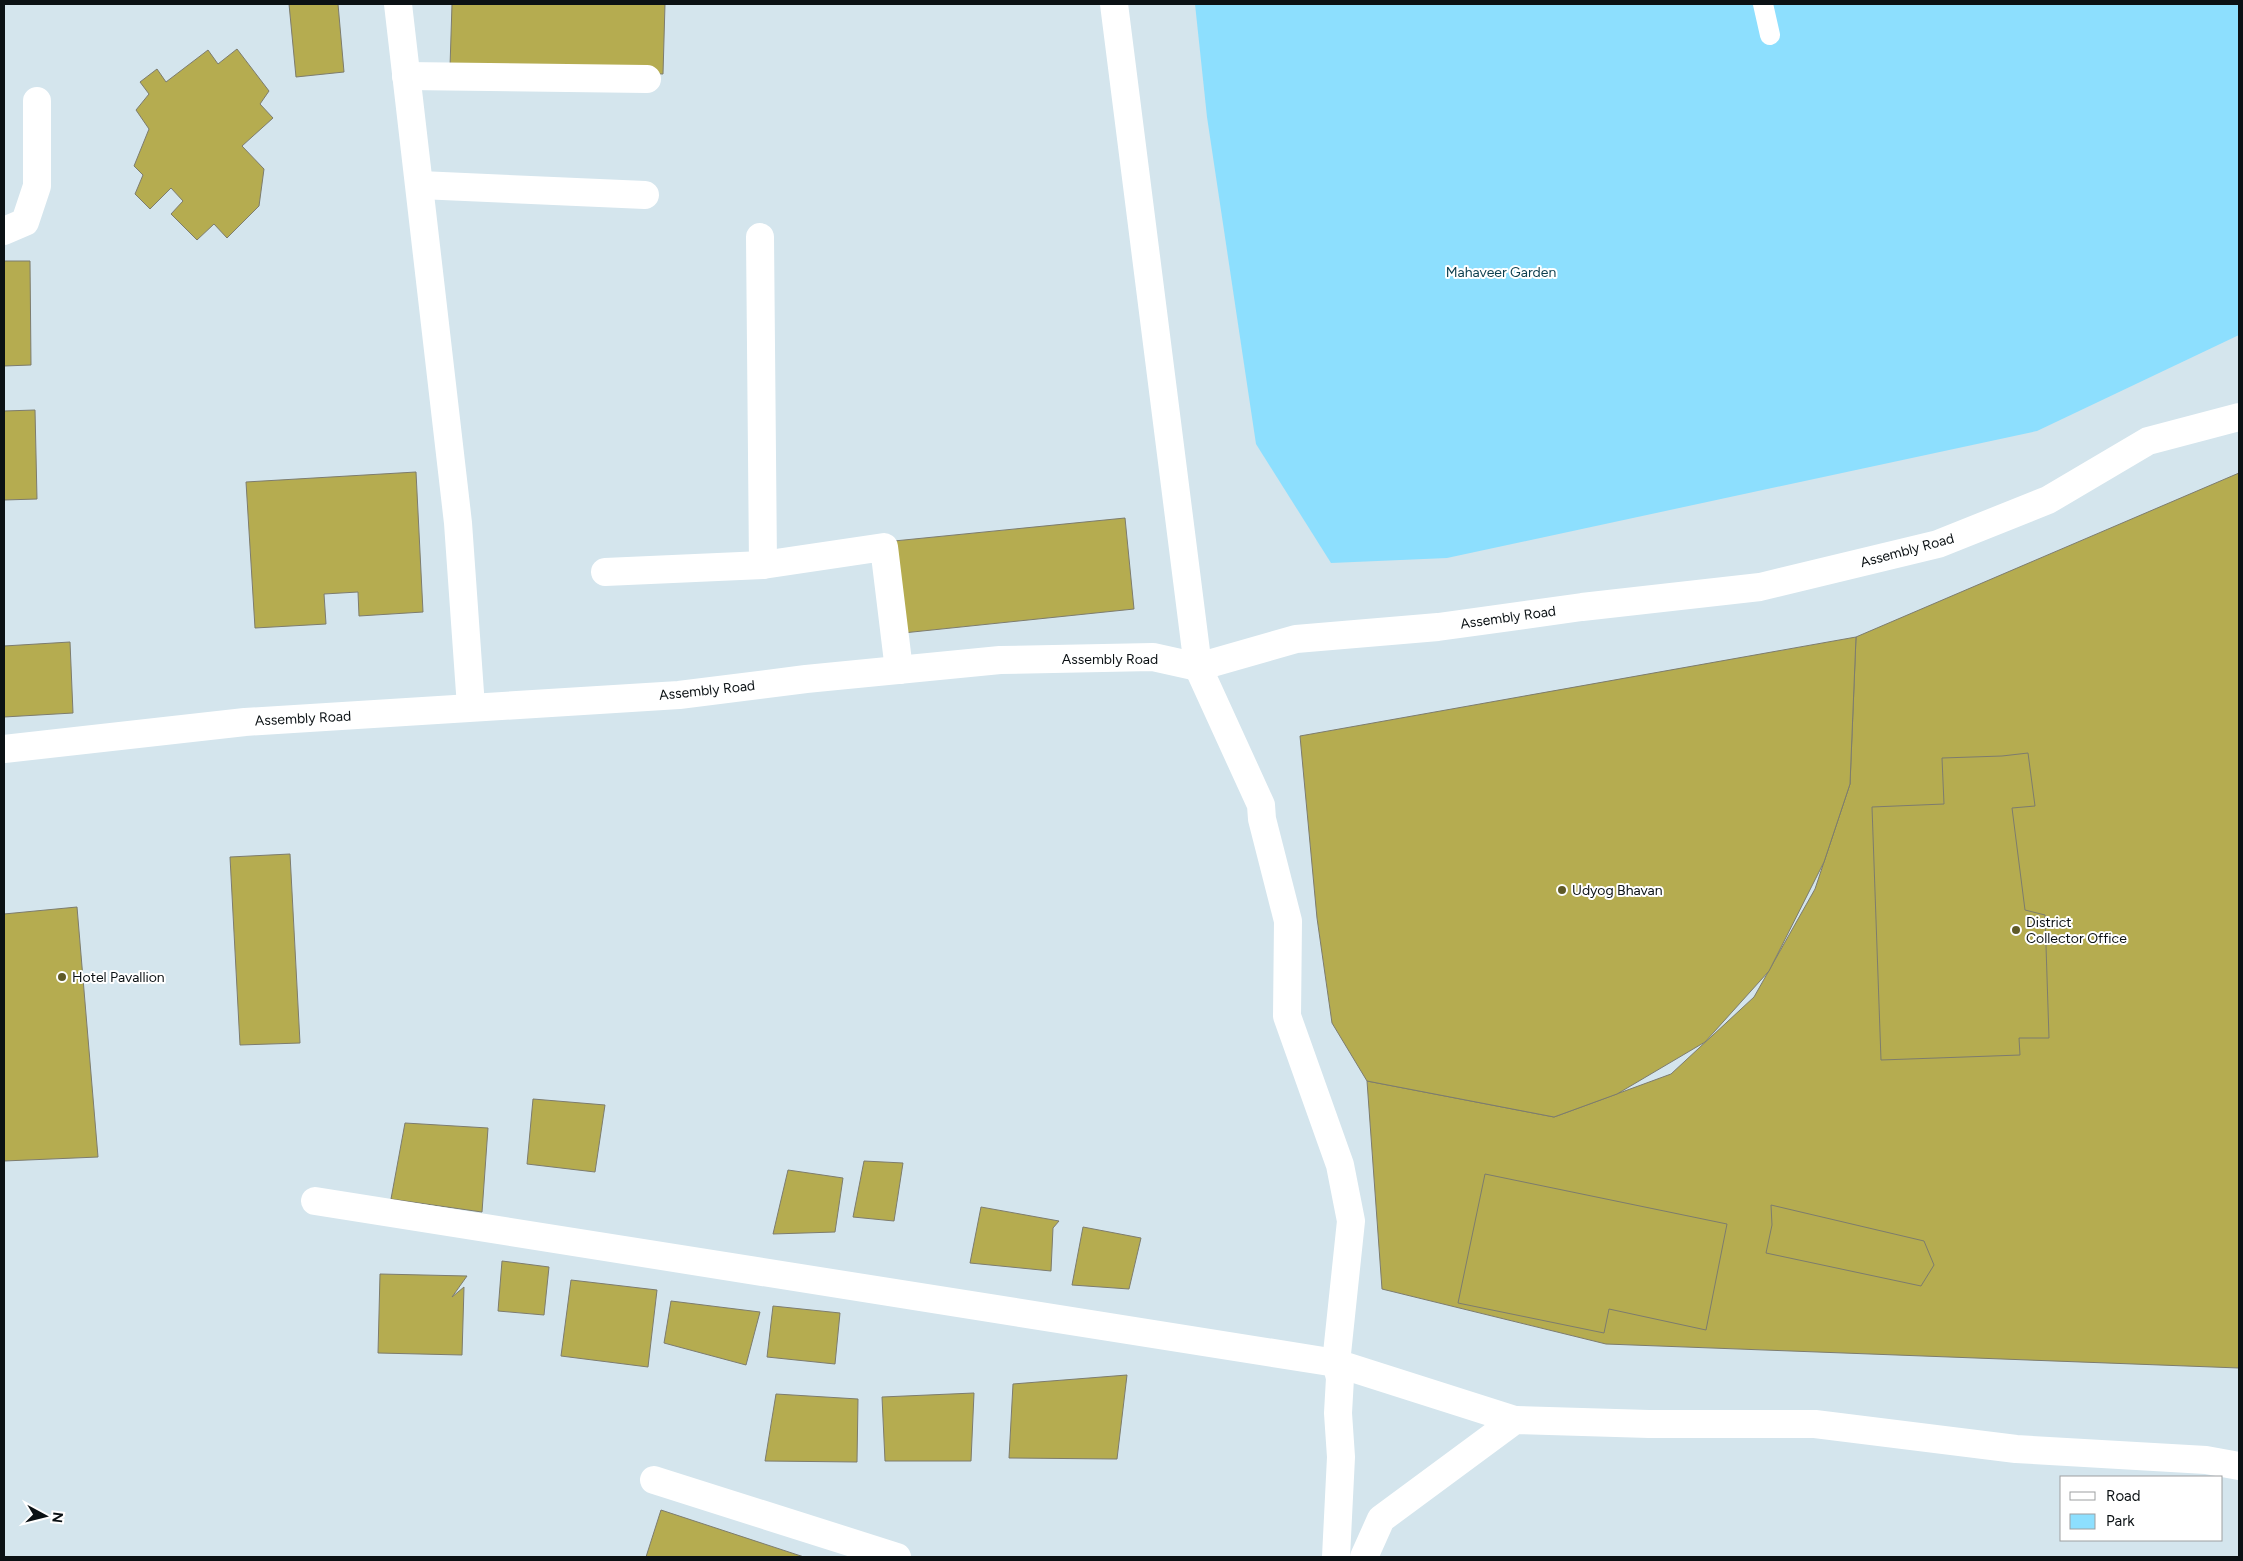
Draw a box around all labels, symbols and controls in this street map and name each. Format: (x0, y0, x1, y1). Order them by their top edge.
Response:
park label: Mahaveer Garden (1446, 264, 1556, 281)
street label: Assembly Road (1858, 530, 1956, 571)
street label: Assembly Road (1459, 602, 1557, 633)
street label: Assembly Road (1062, 651, 1158, 668)
street label: Assembly Road (658, 677, 756, 704)
street label: Assembly Road (254, 707, 352, 730)
place label: Udyog Bhavan (1572, 882, 1663, 899)
marker: Udyog Bhavan (1556, 884, 1568, 896)
place label: District Collector Office (2026, 914, 2127, 947)
marker: District Collector Office (2010, 924, 2022, 936)
place label: Hotel Pavallion (72, 969, 165, 986)
marker: Hotel Pavallion (56, 971, 68, 983)
legend (2060, 1476, 2223, 1541)
text: Road (2106, 1487, 2141, 1505)
north arrow (20, 1491, 70, 1541)
text: N (48, 1511, 67, 1524)
text: Park (2106, 1512, 2135, 1530)

